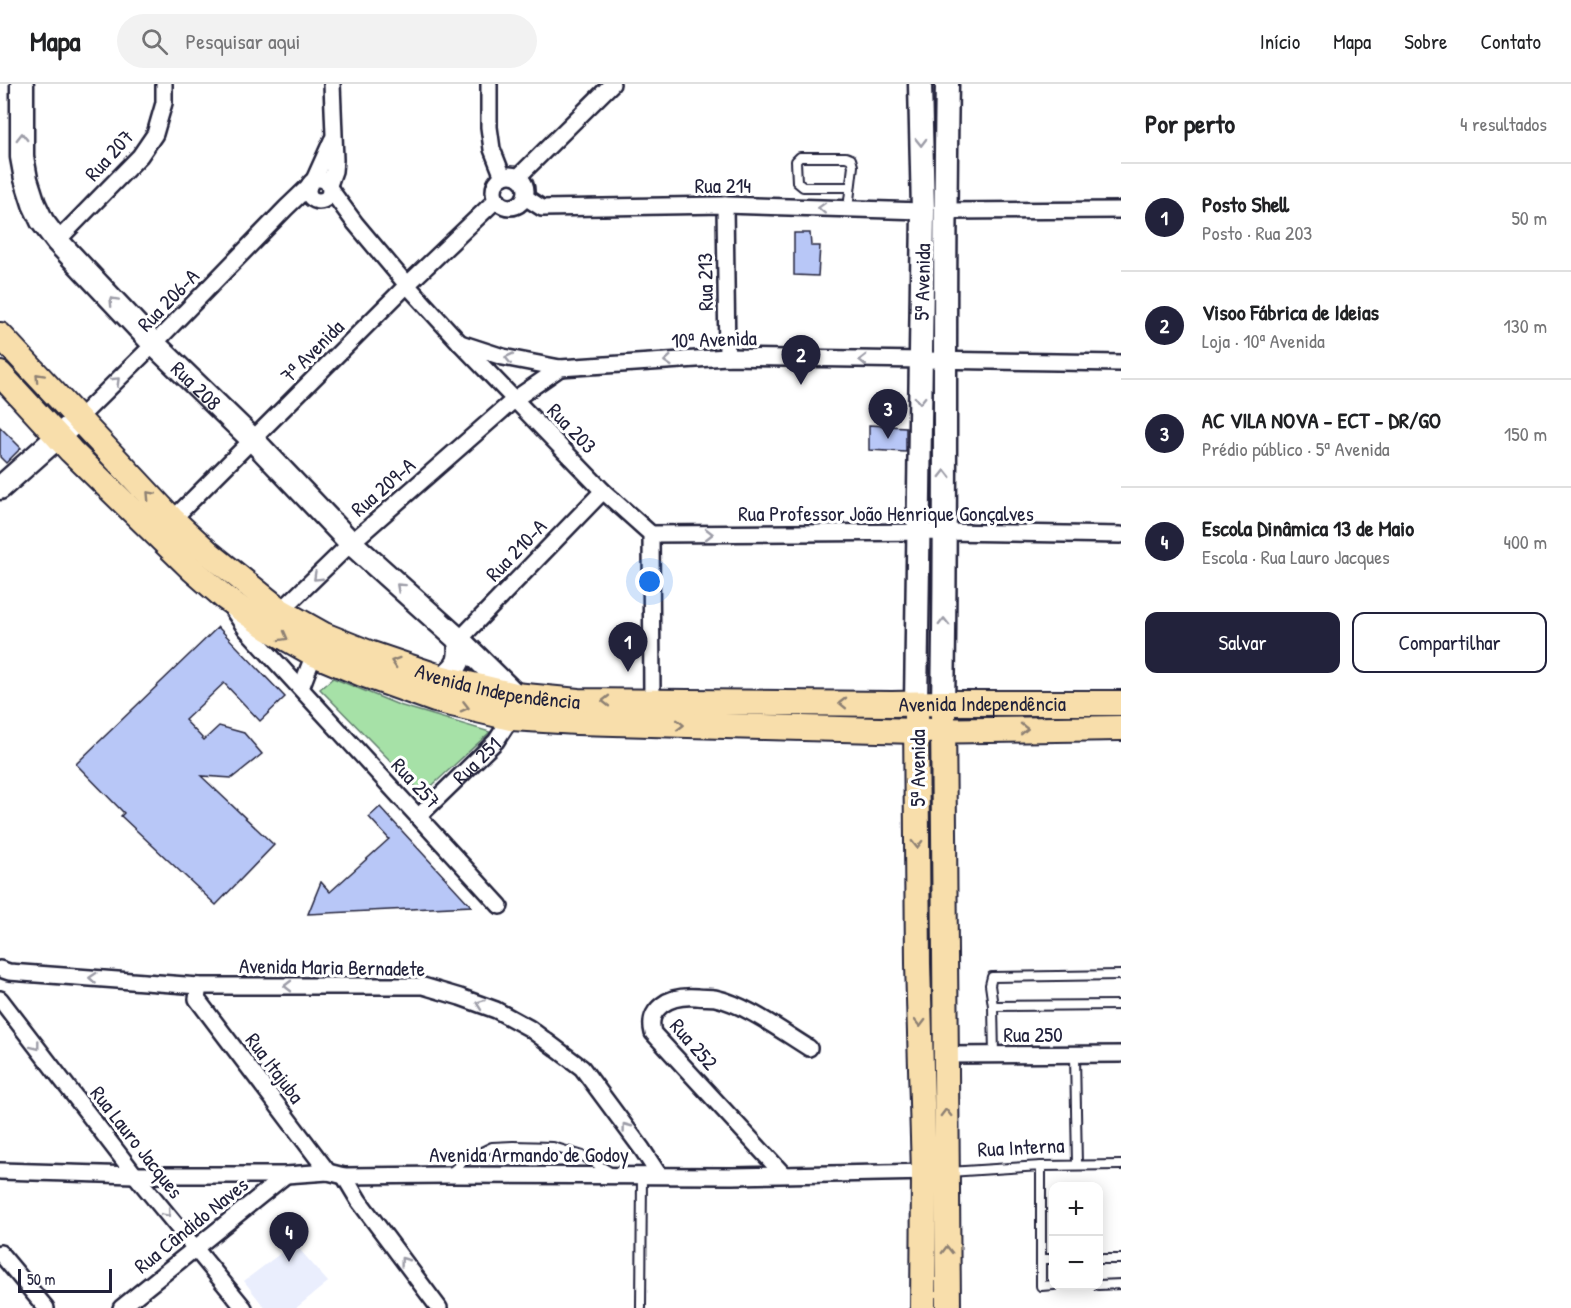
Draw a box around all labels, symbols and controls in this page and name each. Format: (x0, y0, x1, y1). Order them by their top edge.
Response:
search box (117, 14, 537, 68)
text: Mapa (30, 22, 81, 60)
icon: search (138, 25, 171, 58)
text: Pesquisar aqui (186, 26, 301, 56)
text: Início (1260, 27, 1300, 56)
text: Mapa (1333, 27, 1371, 56)
text: Sobre (1404, 27, 1447, 56)
text: Contato (1480, 27, 1541, 56)
text: Por perto (1145, 106, 1235, 141)
text: 4 resultados (1460, 110, 1547, 137)
street label: Rua 207 (78, 123, 140, 187)
one-way arrow (16, 132, 28, 141)
one-way arrow (915, 138, 928, 147)
street label: Rua 214 (695, 171, 751, 200)
text: Posto Shell (1202, 189, 1289, 219)
one-way arrow (818, 202, 827, 215)
text: 1 (1161, 204, 1168, 231)
text: 50 m (1511, 204, 1547, 231)
text: Posto · Rua 203 (1202, 219, 1312, 246)
street label: 5ª Avenida (907, 243, 937, 321)
street label: Rua 213 (690, 253, 720, 311)
street label: Rua 206-A (131, 262, 205, 338)
one-way arrow (110, 297, 121, 308)
text: Visoo Fábrica de Ideias (1202, 297, 1379, 327)
text: 2 (1160, 312, 1169, 339)
text: 130 m (1504, 312, 1547, 339)
street label: 7ª Avenida (274, 313, 350, 389)
street label: 10ª Avenida (671, 323, 757, 355)
text: Loja · 10ª Avenida (1202, 327, 1325, 354)
pin: 2 (782, 336, 820, 385)
one-way arrow (505, 352, 515, 365)
street label: Rua 208 (165, 354, 228, 416)
one-way arrow (663, 354, 672, 367)
one-way arrow (858, 354, 867, 366)
one-way arrow (35, 373, 46, 384)
one-way arrow (108, 378, 119, 389)
pin: 3 (868, 390, 908, 439)
street label: Rua 203 (541, 396, 603, 460)
one-way arrow (914, 396, 927, 405)
text: AC VILA NOVA - ECT - DR/GO (1202, 405, 1441, 435)
text: 3 (1160, 420, 1169, 447)
text: 150 m (1504, 420, 1547, 447)
text: Prédio público · 5ª Avenida (1202, 435, 1390, 462)
street label: Rua 209-A (345, 451, 421, 523)
one-way arrow (939, 469, 951, 478)
one-way arrow (146, 492, 157, 502)
street label: Rua Professor João Henrique Gonçalves (738, 499, 1034, 528)
street label: Rua 210-A (479, 512, 553, 588)
text: Escola Dinâmica 13 de Maio (1202, 513, 1414, 543)
one-way arrow (705, 528, 714, 540)
text: 4 (1161, 528, 1168, 555)
text: 400 m (1503, 528, 1547, 555)
text: Escola · Rua Lauro Jacques (1202, 543, 1390, 570)
your location (635, 567, 664, 596)
one-way arrow (313, 570, 324, 581)
one-way arrow (396, 583, 407, 594)
button: Salvar (1145, 612, 1340, 673)
button: Compartilhar (1352, 612, 1547, 673)
one-way arrow (938, 618, 950, 627)
pin: 1 (608, 622, 648, 672)
one-way arrow (278, 630, 288, 641)
street label: Avenida Independência (412, 655, 581, 716)
one-way arrow (390, 656, 401, 669)
street label: Avenida Independência (898, 689, 1066, 718)
one-way arrow (602, 695, 611, 707)
one-way arrow (839, 697, 848, 709)
one-way arrow (459, 700, 470, 712)
one-way arrow (675, 718, 684, 731)
one-way arrow (1020, 723, 1029, 735)
street label: 5ª Avenida (903, 729, 932, 807)
street label: Rua 251 (446, 730, 507, 791)
street label: Rua 257 (385, 751, 447, 815)
one-way arrow (911, 839, 924, 848)
street label: Avenida Maria Bernadete (239, 951, 425, 983)
one-way arrow (88, 972, 97, 985)
one-way arrow (283, 980, 292, 992)
one-way arrow (475, 999, 486, 1011)
street label: Rua 252 (664, 1012, 725, 1076)
one-way arrow (914, 1018, 926, 1027)
street label: Rua 250 (1003, 1020, 1063, 1049)
street label: Rua Itajuba (239, 1027, 311, 1109)
one-way arrow (28, 1039, 39, 1050)
street label: Rua Lauro Jacques (84, 1080, 190, 1204)
one-way arrow (940, 1109, 952, 1118)
one-way arrow (622, 1123, 633, 1134)
street label: Rua Interna (977, 1130, 1065, 1164)
street label: Avenida Armando de Godoy (429, 1140, 629, 1169)
street label: Rua Cândido Naves (128, 1170, 254, 1280)
map controls (1049, 1182, 1103, 1290)
button: + (1049, 1182, 1103, 1236)
one-way arrow (159, 1206, 170, 1217)
pin: 4 (270, 1212, 308, 1262)
button: − (1049, 1236, 1103, 1290)
one-way arrow (941, 1245, 953, 1254)
one-way arrow (401, 1257, 412, 1268)
scale bar (18, 1266, 112, 1294)
text: 50 m (27, 1268, 56, 1290)

